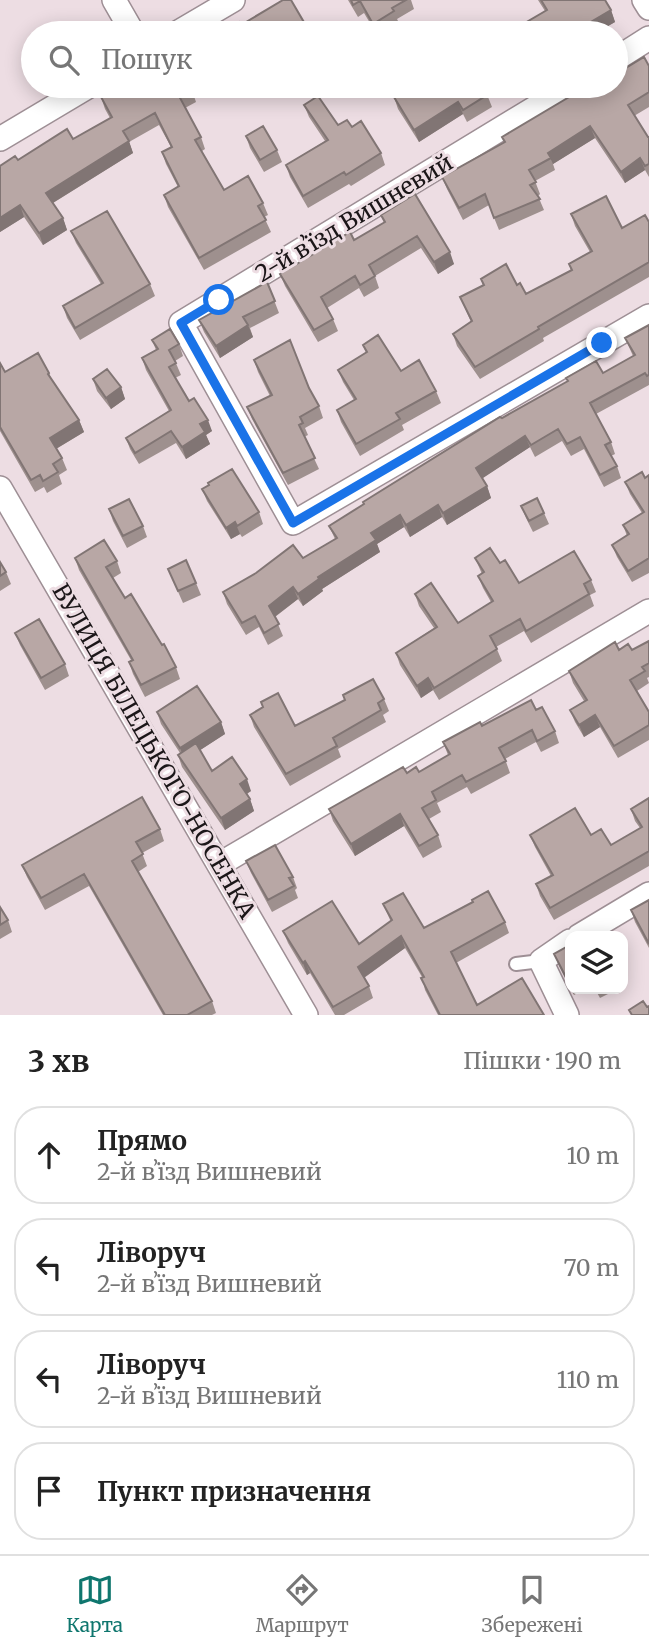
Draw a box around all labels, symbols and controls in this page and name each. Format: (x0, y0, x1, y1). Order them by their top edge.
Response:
search box (21, 21, 628, 98)
icon: search (45, 41, 83, 79)
text: Пошук (101, 43, 193, 76)
street label: 2-й вʼїзд Вишневий (250, 147, 458, 288)
route start (203, 284, 234, 315)
route end (586, 327, 617, 358)
street label: ВУЛИЦЯ БІЛЕЦЬКОГО-НОСЕНКА (47, 578, 263, 924)
map controls (565, 931, 628, 994)
button: layers (565, 931, 628, 994)
text: 3 хв (28, 1042, 89, 1080)
text: Пішки · 190 m (463, 1046, 621, 1075)
text: Прямо (97, 1124, 187, 1157)
icon: ahead (30, 1136, 68, 1174)
text: 10 m (566, 1141, 619, 1170)
text: 2-й вʼїзд Вишневий (97, 1157, 322, 1186)
text: Ліворуч (97, 1236, 206, 1269)
icon: left (30, 1248, 68, 1286)
text: 70 m (563, 1253, 619, 1282)
text: 2-й вʼїзд Вишневий (97, 1269, 322, 1298)
text: Ліворуч (97, 1348, 206, 1381)
icon: left (30, 1360, 68, 1398)
text: 110 m (557, 1365, 619, 1394)
text: 2-й вʼїзд Вишневий (97, 1381, 322, 1410)
icon: arrive (30, 1472, 68, 1510)
text: Пункт призначення (97, 1475, 371, 1508)
tab: Карта (66, 1571, 123, 1637)
tab: Маршрут (256, 1571, 349, 1637)
tab: Збережені (482, 1571, 583, 1637)

